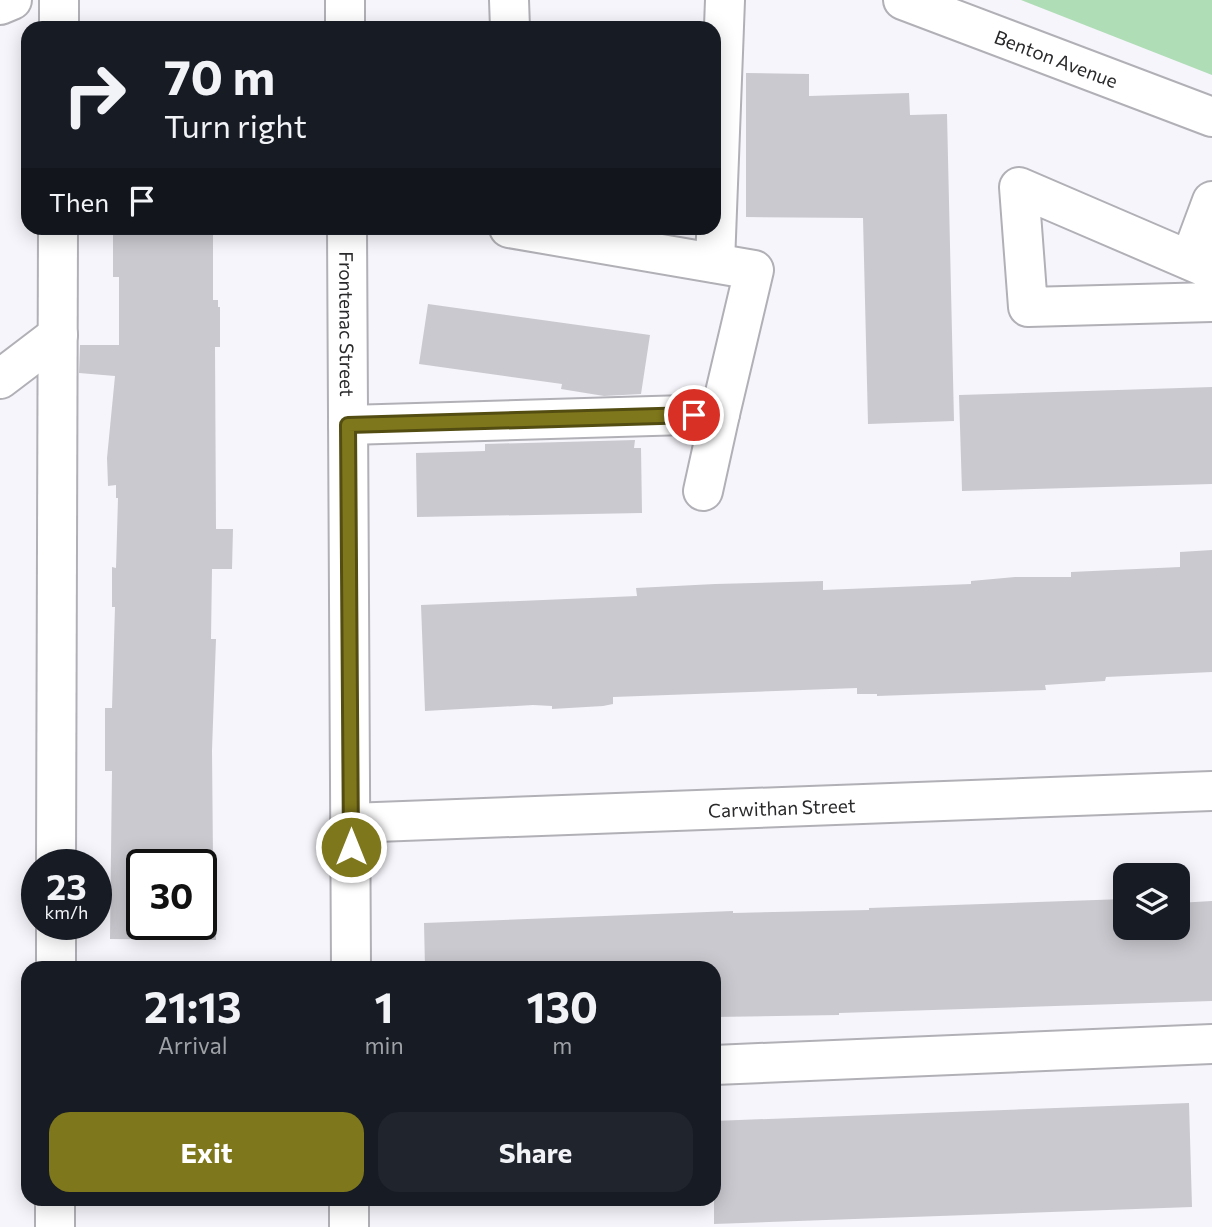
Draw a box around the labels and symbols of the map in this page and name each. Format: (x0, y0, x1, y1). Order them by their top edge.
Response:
street label: Benton Avenue (991, 24, 1121, 92)
street label: Frontenac Street (336, 251, 359, 397)
pin (664, 385, 724, 445)
street label: Carwithan Street (708, 793, 856, 821)
position arrow (314, 810, 388, 884)
speed limit sign: 30 (126, 849, 217, 940)

